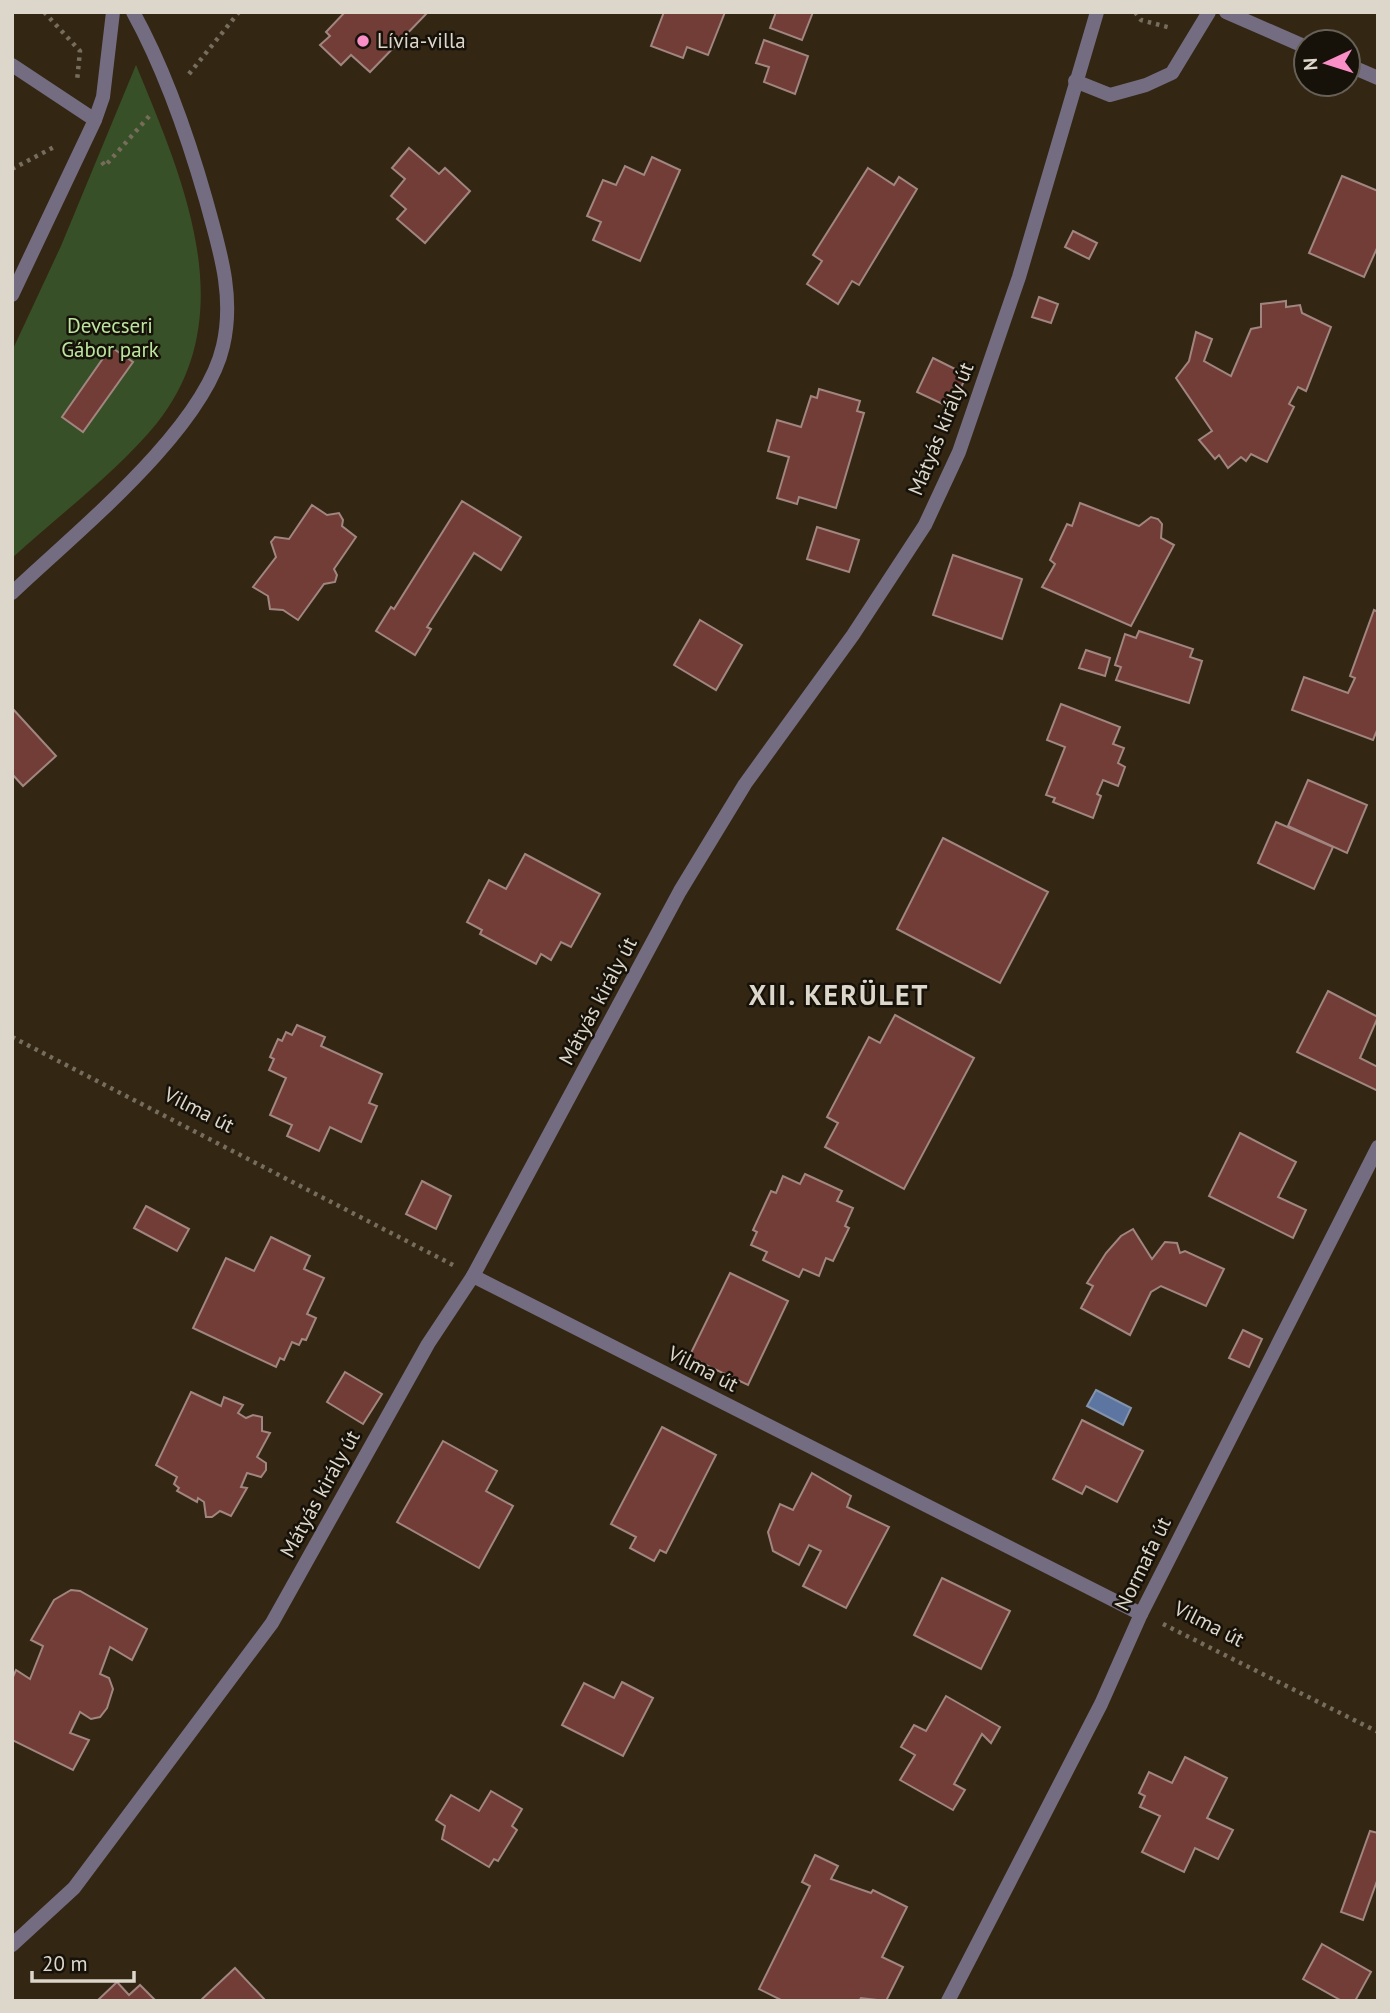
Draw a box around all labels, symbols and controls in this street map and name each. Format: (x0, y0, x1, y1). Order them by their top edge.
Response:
place label: Lívia-villa (377, 27, 466, 54)
north arrow (1292, 28, 1362, 98)
marker: Lívia-villa (355, 33, 371, 49)
text: N (1298, 57, 1322, 71)
park label: Devecseri Gábor park (61, 312, 159, 363)
street label: Mátyás király út (902, 358, 980, 499)
street label: Mátyás király út (552, 932, 643, 1069)
district label: XII. KERÜLET (748, 976, 930, 1013)
street label: Vilma út (159, 1080, 239, 1139)
street label: Vilma út (663, 1339, 743, 1398)
street label: Mátyás király út (274, 1425, 366, 1562)
street label: Normafa út (1108, 1512, 1177, 1615)
street label: Vilma út (1169, 1594, 1249, 1653)
scale bar (32, 1940, 133, 1984)
text: 20 m (42, 1950, 88, 1977)

